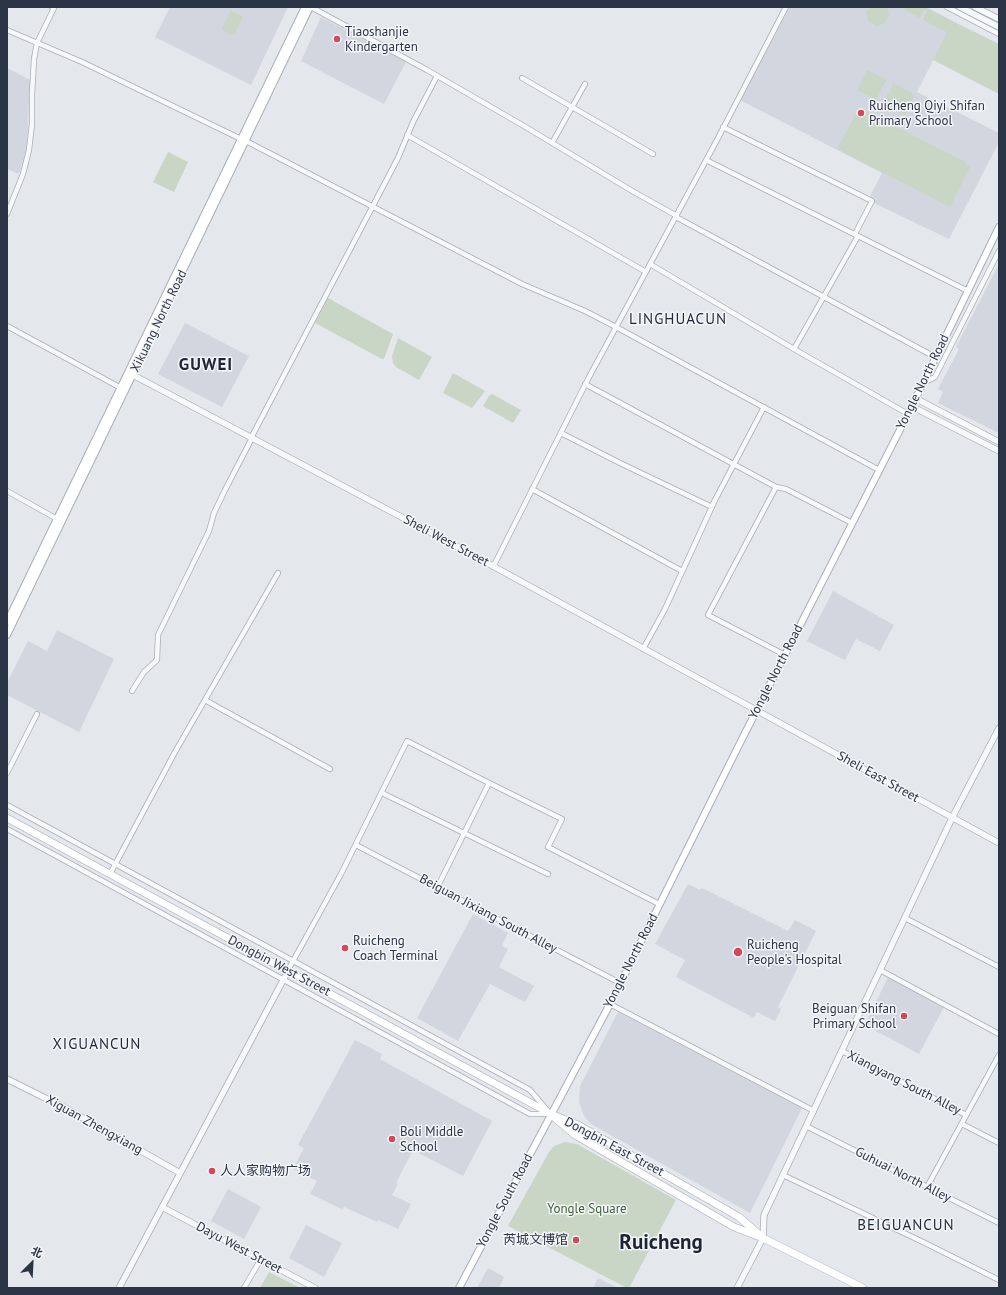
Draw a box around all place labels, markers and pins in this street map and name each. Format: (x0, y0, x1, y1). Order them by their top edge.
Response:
place label: Tiaoshanjie Kindergarten (345, 24, 418, 55)
marker: Tiaoshanjie Kindergarten (332, 34, 342, 44)
place label: Ruicheng Qiyi Shifan Primary School (869, 98, 985, 129)
marker: Ruicheng Qiyi Shifan Primary School (856, 108, 866, 118)
place label: Ruicheng Coach Terminal (353, 933, 438, 964)
place label: Ruicheng People's Hospital (747, 937, 842, 968)
marker: Ruicheng Coach Terminal (340, 943, 350, 953)
marker: Ruicheng People's Hospital (732, 946, 744, 958)
place label: Beiguan Shifan Primary School (812, 1001, 896, 1032)
marker: Beiguan Shifan Primary School (899, 1011, 909, 1021)
place label: Boli Middle School (400, 1124, 463, 1155)
marker: Boli Middle School (387, 1134, 397, 1144)
place label: 人人家购物广场 (220, 1163, 311, 1179)
marker: 人人家购物广场 (207, 1166, 217, 1176)
place label: 芮城文博馆 (503, 1232, 568, 1248)
marker: 芮城文博馆 (571, 1235, 581, 1245)

